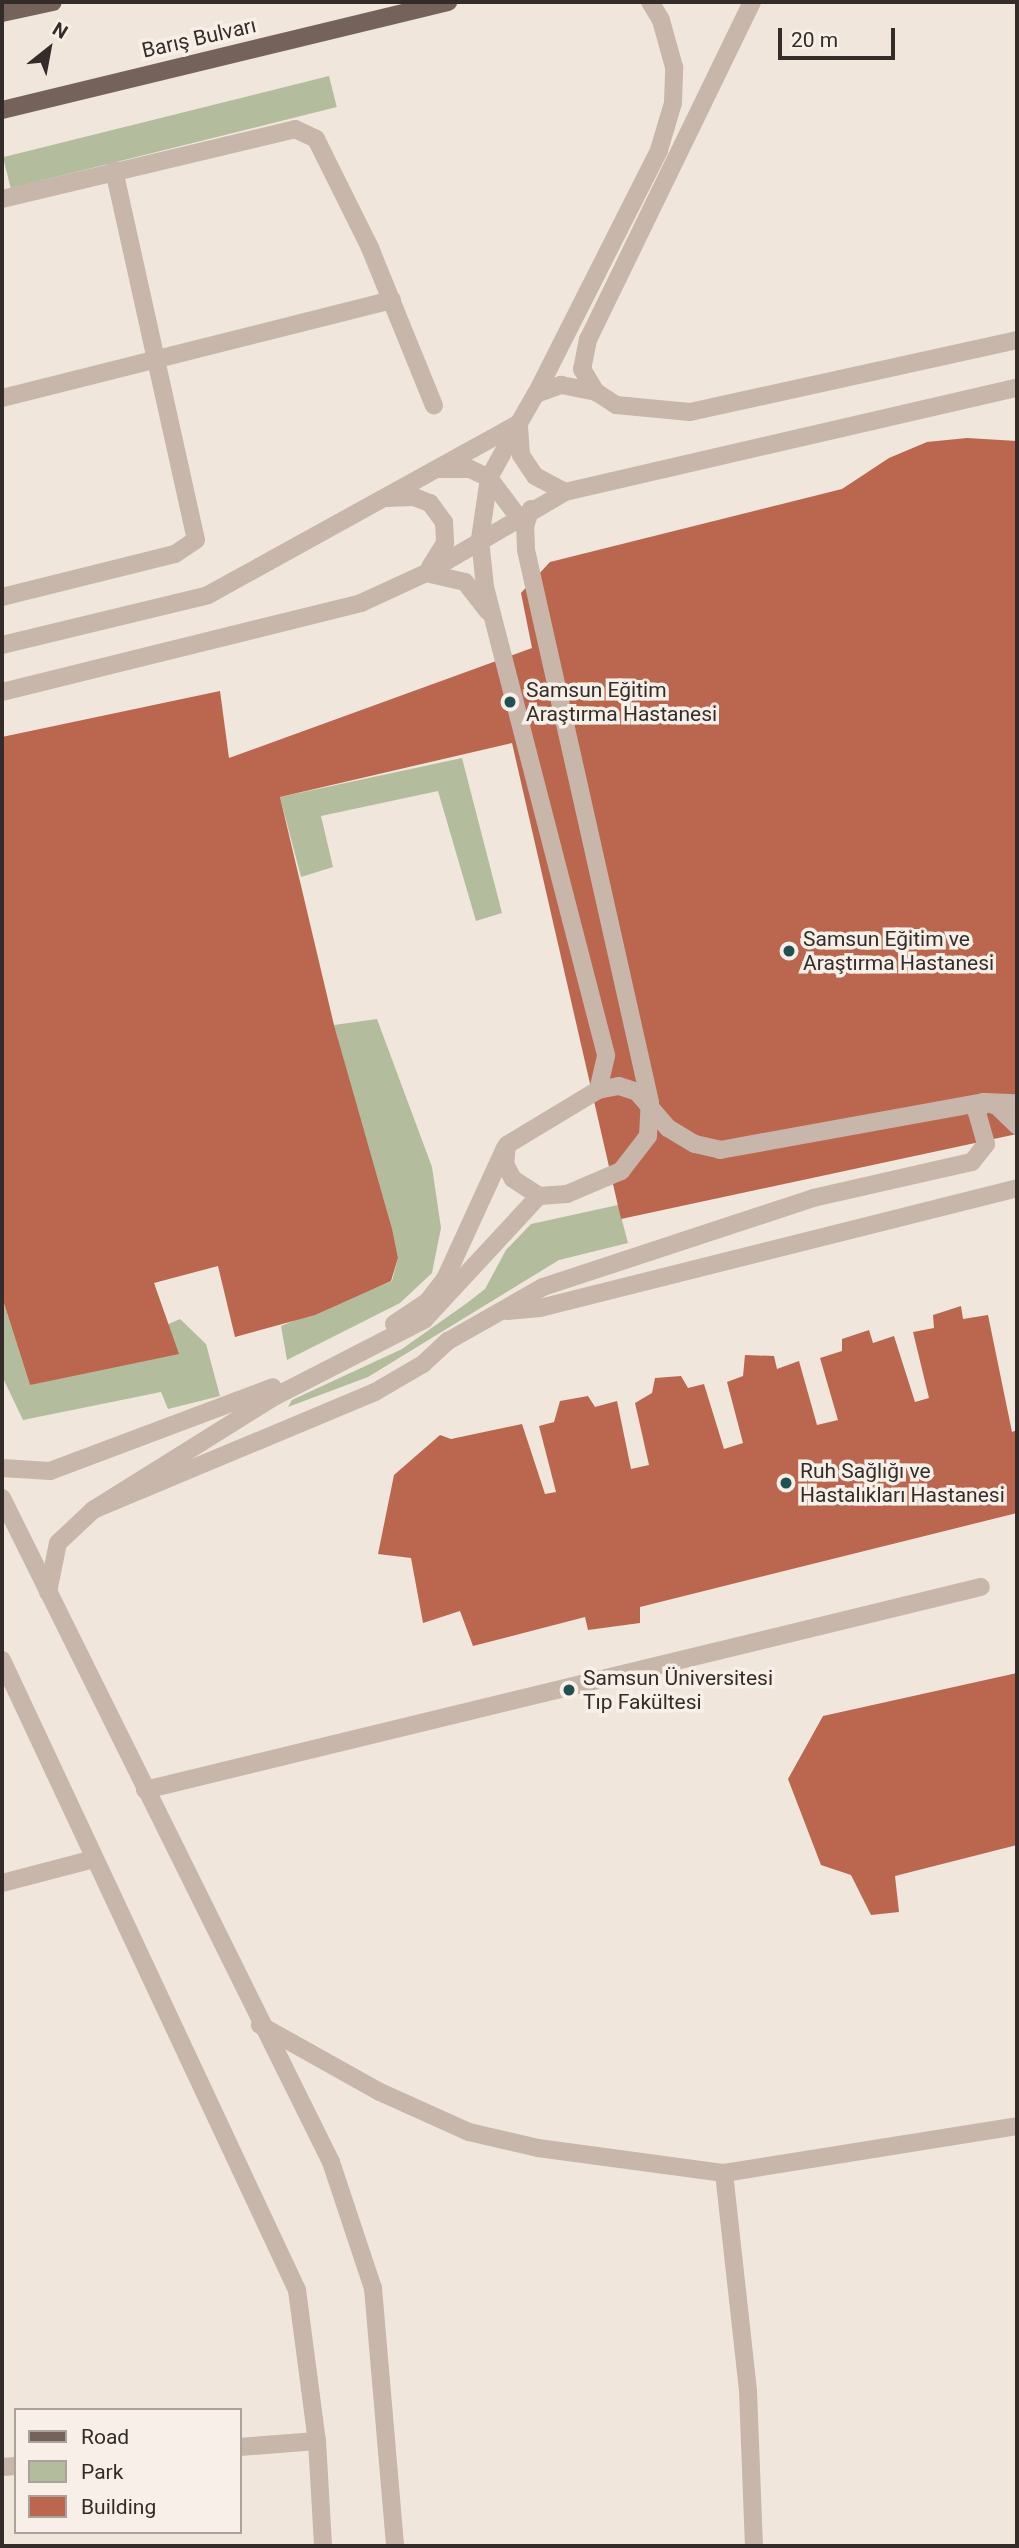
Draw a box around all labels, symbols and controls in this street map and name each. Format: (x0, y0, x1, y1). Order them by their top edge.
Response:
street label: Barış Bulvarı (139, 13, 259, 63)
north arrow (14, 14, 84, 84)
scale bar (781, 14, 898, 58)
text: N (48, 17, 72, 44)
text: 20 m (791, 28, 838, 52)
place label: Samsun Eğitim Araştırma Hastanesi (526, 677, 717, 727)
marker: Samsun Eğitim Araştırma Hastanesi (500, 692, 520, 712)
place label: Samsun Eğitim ve Araştırma Hastanesi (803, 926, 994, 976)
marker: Samsun Eğitim ve Araştırma Hastanesi (781, 943, 797, 959)
place label: Ruh Sağlığı ve Hastalıkları Hastanesi (800, 1458, 1005, 1508)
marker: Ruh Sağlığı ve Hastalıkları Hastanesi (778, 1475, 794, 1491)
place label: Samsun Üniversitesi Tıp Fakültesi (583, 1665, 773, 1715)
marker: Samsun Üniversitesi Tıp Fakültesi (561, 1682, 577, 1698)
legend (14, 2408, 242, 2534)
text: Road (81, 2425, 129, 2449)
text: Park (81, 2460, 123, 2484)
text: Building (81, 2495, 156, 2519)

